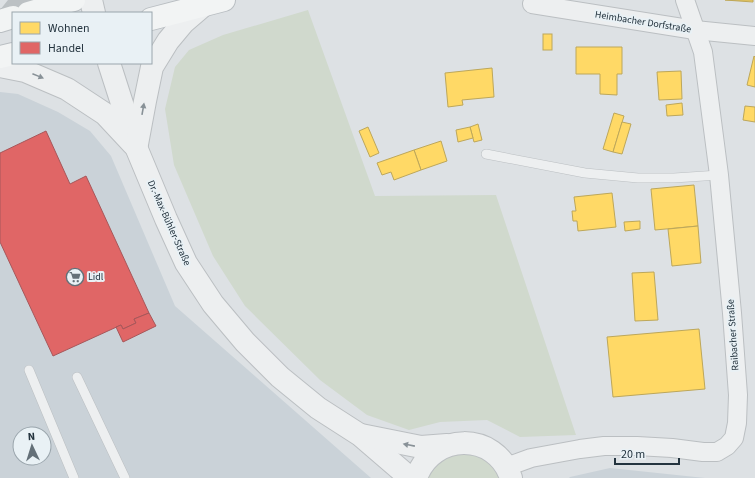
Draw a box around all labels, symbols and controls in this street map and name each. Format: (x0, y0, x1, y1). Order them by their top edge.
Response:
street label: Heimbacher Dorfstraße (594, 7, 692, 37)
legend (12, 12, 152, 64)
text: Wohnen (48, 20, 90, 37)
text: Handel (48, 40, 84, 57)
one-way arrow (32, 74, 44, 80)
one-way arrow (140, 103, 146, 115)
street label: Dr.-Max-Bühler-Straße (144, 178, 194, 268)
supermarket icon: Lidl (65, 267, 85, 287)
place label: Lidl (88, 270, 104, 284)
street label: Raibacher Straße (724, 299, 742, 371)
north arrow (12, 426, 52, 466)
text: N (27, 429, 36, 444)
scale bar (615, 440, 679, 466)
one-way arrow (403, 441, 415, 447)
text: 20 m (621, 446, 645, 463)

